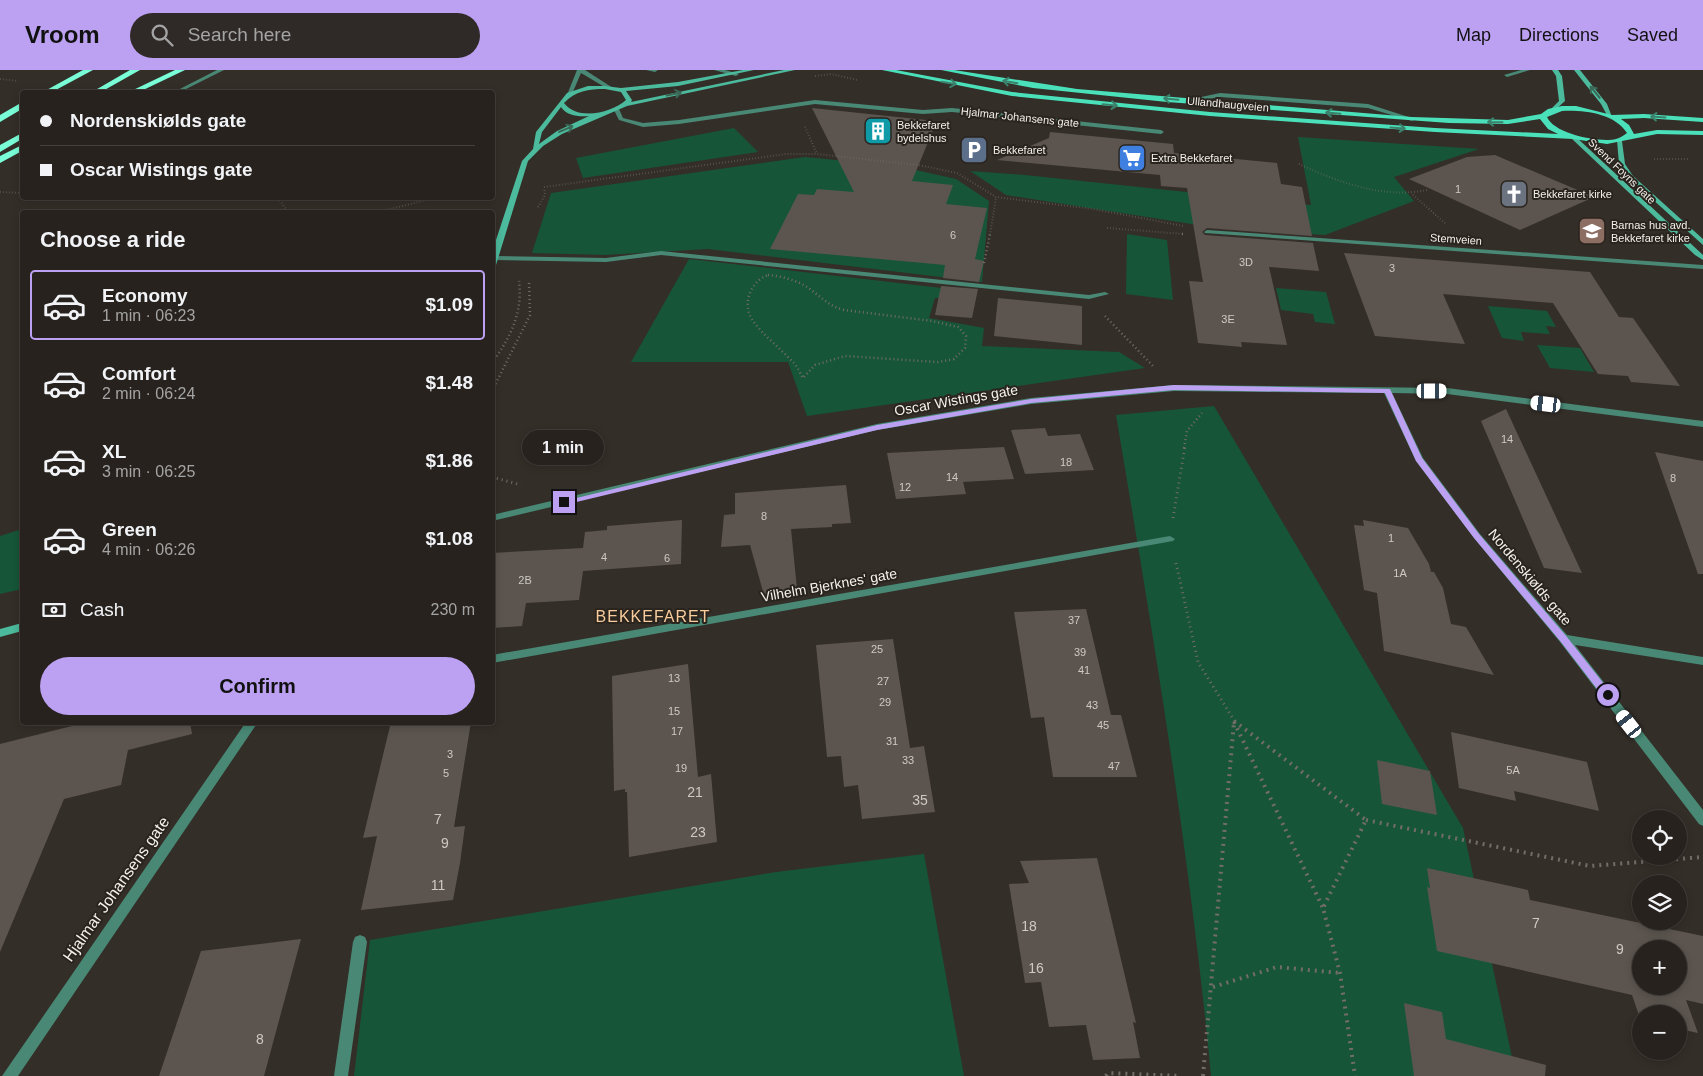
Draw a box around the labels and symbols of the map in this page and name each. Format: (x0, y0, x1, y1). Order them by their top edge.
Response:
one-way arrow (1002, 77, 1018, 87)
one-way arrow (941, 79, 957, 89)
one-way arrow (1589, 86, 1600, 99)
one-way arrow (666, 89, 682, 98)
one-way arrow (1164, 94, 1180, 103)
street label: Ullandhaugveien (1187, 94, 1269, 114)
one-way arrow (1102, 100, 1118, 110)
street label: Hjalmar Johansens gate (960, 105, 1080, 129)
one-way arrow (1326, 108, 1342, 117)
one-way arrow (1650, 112, 1666, 121)
building icon: Bekkefaret bydelshus (863, 116, 893, 146)
one-way arrow (1488, 117, 1504, 127)
place label: Bekkefaret bydelshus (897, 119, 950, 144)
one-way arrow (558, 123, 573, 133)
one-way arrow (1390, 123, 1406, 132)
parking icon: Bekkefaret (959, 135, 989, 165)
street label: Svend Foyns gate (1586, 136, 1658, 206)
supermarket icon: Extra Bekkefaret (1117, 143, 1147, 173)
place label: Bekkefaret (993, 144, 1046, 156)
place label: Extra Bekkefaret (1151, 152, 1232, 164)
church icon: Bekkefaret kirke (1499, 179, 1529, 209)
house number: 1 (1455, 183, 1461, 195)
place label: Bekkefaret kirke (1533, 188, 1612, 200)
school or university icon: Barnas hus avd. Bekkefaret kirke (1577, 216, 1607, 246)
place label: Barnas hus avd. Bekkefaret kirke (1611, 219, 1691, 244)
house number: 6 (950, 229, 956, 241)
street label: Stemveien (1430, 231, 1482, 247)
house number: 3D (1239, 256, 1253, 268)
house number: 3 (1389, 262, 1395, 274)
house number: 3E (1221, 313, 1235, 325)
street label: Oscar Wistings gate (893, 381, 1019, 419)
car (1417, 384, 1447, 399)
car (1530, 395, 1561, 413)
callout: 1 min (523, 430, 605, 464)
house number: 14 (1501, 433, 1513, 445)
house number: 18 (1060, 456, 1072, 468)
house number: 14 (946, 471, 958, 483)
house number: 8 (1670, 472, 1676, 484)
house number: 12 (899, 481, 911, 493)
route end (553, 491, 575, 513)
house number: 8 (761, 510, 767, 522)
street label: Nordenskiølds gate (1485, 526, 1575, 628)
house number: 1 (1388, 532, 1394, 544)
house number: 4 (601, 551, 607, 563)
house number: 6 (664, 552, 670, 564)
street label: Vilhelm Bjerknes' gate (760, 565, 898, 605)
house number: 1A (1393, 567, 1407, 579)
house number: 2B (518, 574, 532, 586)
district label: BEKKEFARET (596, 608, 710, 625)
house number: 37 (1068, 614, 1080, 626)
house number: 25 (871, 643, 883, 655)
house number: 39 (1074, 646, 1086, 658)
house number: 41 (1078, 664, 1090, 676)
house number: 13 (668, 672, 680, 684)
house number: 27 (877, 675, 889, 687)
route start (1597, 684, 1619, 706)
house number: 29 (879, 696, 891, 708)
house number: 43 (1086, 699, 1098, 711)
house number: 15 (668, 705, 680, 717)
car (1613, 708, 1644, 740)
house number: 45 (1097, 719, 1109, 731)
house number: 17 (671, 725, 683, 737)
house number: 31 (886, 735, 898, 747)
house number: 3 (447, 748, 453, 760)
house number: 33 (902, 754, 914, 766)
house number: 47 (1108, 760, 1120, 772)
house number: 19 (675, 762, 687, 774)
house number: 5A (1506, 764, 1520, 776)
house number: 5 (443, 767, 449, 779)
house number: 21 (687, 784, 703, 800)
house number: 35 (912, 792, 928, 808)
house number: 7 (434, 811, 442, 827)
street label: Hjalmar Johansens gate (60, 813, 173, 965)
house number: 23 (690, 824, 706, 840)
house number: 9 (441, 835, 449, 851)
house number: 11 (431, 877, 445, 893)
house number: 7 (1532, 915, 1540, 931)
house number: 18 (1021, 918, 1037, 934)
house number: 9 (1616, 941, 1624, 957)
house number: 16 (1028, 960, 1044, 976)
house number: 8 (256, 1031, 264, 1047)

